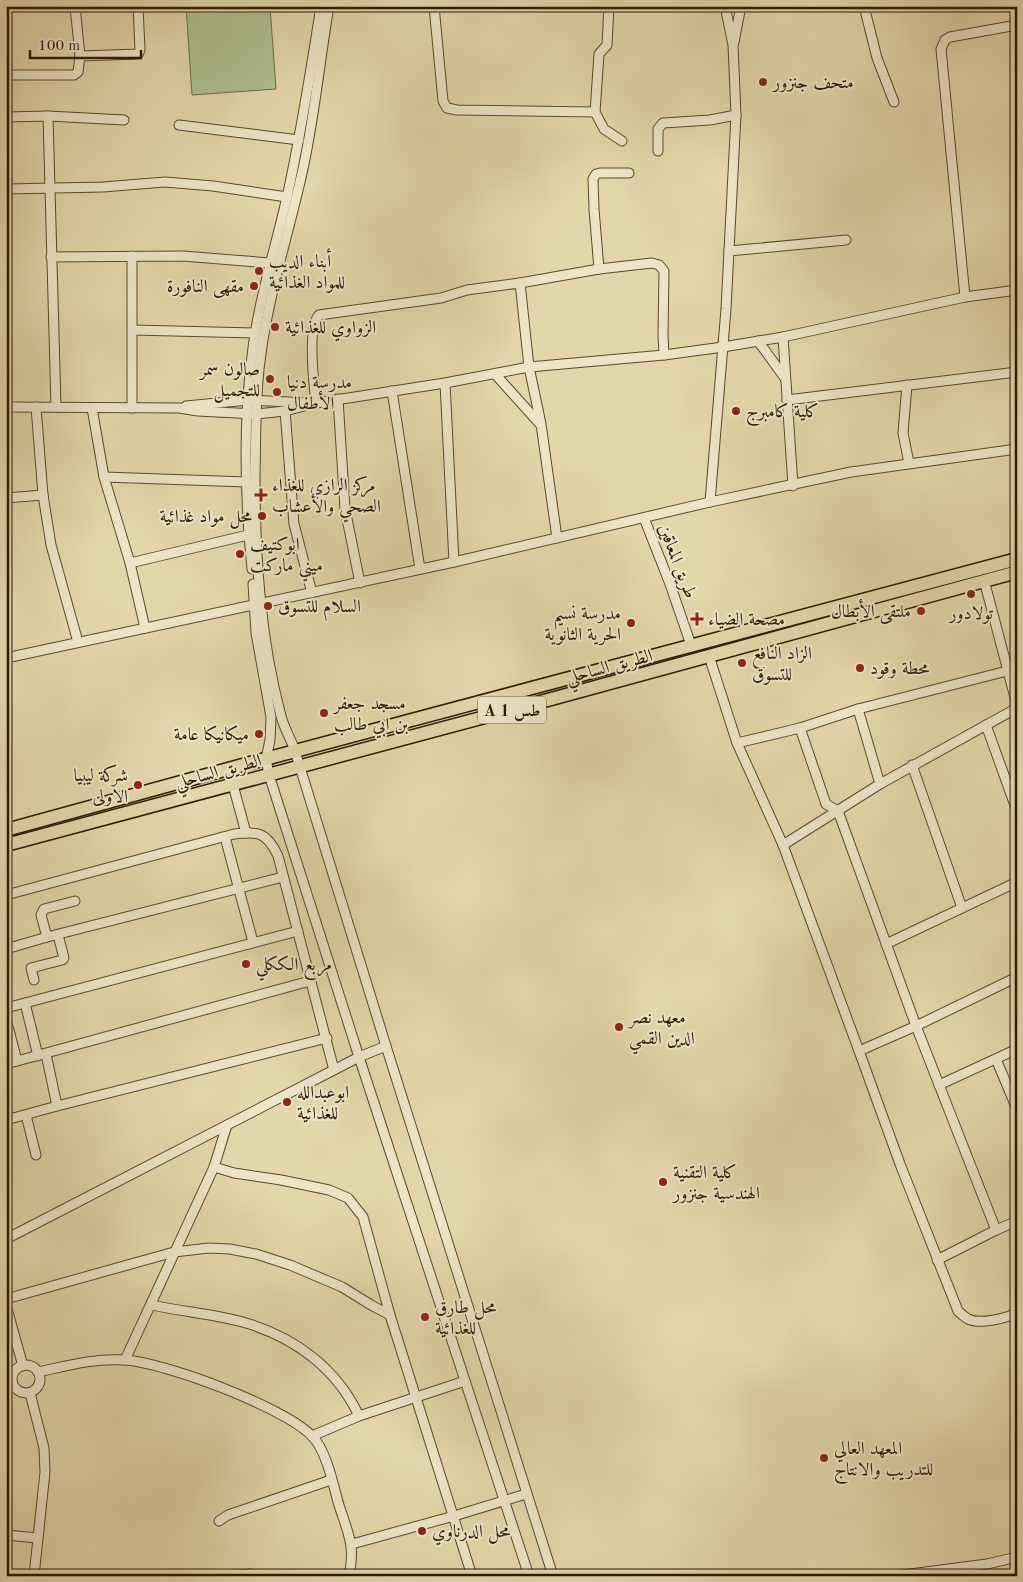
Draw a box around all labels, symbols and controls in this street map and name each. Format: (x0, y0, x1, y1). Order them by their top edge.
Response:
scale bar (30, 28, 141, 60)
text: 100 m (38, 39, 80, 54)
place label: متحف جنزور (771, 74, 854, 93)
marker: متحف جنزور (757, 76, 769, 88)
place label: أبناء الديب للمواد الغذائية (269, 248, 345, 293)
marker: أبناء الديب للمواد الغذائية (253, 265, 265, 277)
place label: مقهى النافورة (167, 278, 244, 298)
marker: مقهى النافورة (248, 280, 260, 292)
place label: الزواوي للغذائية (285, 319, 376, 342)
marker: الزواوي للغذائية (269, 321, 281, 333)
place label: صالون سمر للتجميل (198, 361, 260, 403)
marker: صالون سمر للتجميل (264, 373, 276, 385)
place label: مدرسة دنيا الأطفال (287, 374, 352, 413)
marker: مدرسة دنيا الأطفال (271, 386, 283, 398)
place label: كلية كامبرج (746, 402, 819, 427)
marker: كلية كامبرج (730, 405, 742, 417)
place label: مركز الرازي للغذاء الصحي والأعشاب (272, 475, 381, 523)
marker: مركز الرازي للغذاء الصحي والأعشاب (254, 488, 268, 502)
place label: محل مواد غذائية (160, 508, 252, 529)
marker: محل مواد غذائية (256, 510, 268, 522)
street label: طريق المعاقين (653, 522, 699, 602)
place label: ابوكتيف ميني ماركت (250, 536, 323, 582)
marker: ابوكتيف ميني ماركت (234, 548, 246, 560)
marker: تولادور (965, 588, 977, 600)
place label: السلام للتسوق (278, 598, 361, 622)
place label: ملتقى الأبطال (831, 598, 911, 624)
marker: السلام للتسوق (262, 600, 274, 612)
place label: مدرسة نسيم الحرية الثانوية (544, 605, 621, 646)
marker: ملتقى الأبطال (915, 605, 927, 617)
place label: تولادور (947, 605, 993, 624)
place label: مصحة الضياء (708, 611, 785, 629)
marker: مصحة الضياء (690, 612, 704, 626)
marker: مدرسة نسيم الحرية الثانوية (625, 617, 637, 629)
place label: الزاد النافع للتسوق (752, 645, 812, 685)
street label: الطريق الساحلي (564, 647, 656, 694)
marker: الزاد النافع للتسوق (736, 657, 748, 669)
place label: محطة وقود (870, 660, 930, 679)
marker: محطة وقود (854, 662, 866, 674)
place label: مسجد جعفر بن ابي طالب (332, 695, 409, 739)
road number: A 1 طس (478, 696, 546, 724)
marker: مسجد جعفر بن ابي طالب (318, 707, 330, 719)
place label: ميكانيكا عامة (174, 725, 249, 744)
marker: ميكانيكا عامة (253, 728, 265, 740)
street label: الطريق الساحلي (173, 752, 265, 799)
place label: شركة ليبيا الاولى (73, 764, 128, 807)
marker: شركة ليبيا الاولى (132, 779, 144, 791)
place label: مربع الككلي (256, 955, 332, 981)
marker: مربع الككلي (240, 958, 252, 970)
place label: معهد نصر الدين القمي (627, 1009, 695, 1055)
marker: معهد نصر الدين القمي (613, 1021, 625, 1033)
place label: ابوعبدالله للغذائية (297, 1084, 349, 1123)
marker: ابوعبدالله للغذائية (281, 1096, 293, 1108)
place label: كلية التقنية الهندسية جنزور (671, 1163, 760, 1204)
marker: كلية التقنية الهندسية جنزور (657, 1176, 669, 1188)
place label: محل طارق للغذائية (435, 1299, 497, 1338)
marker: محل طارق للغذائية (419, 1311, 431, 1323)
place label: المعهد العالي للتدريب والانتاج (834, 1440, 933, 1485)
marker: المعهد العالي للتدريب والانتاج (818, 1452, 830, 1464)
place label: محل الدرناوي (432, 1523, 511, 1546)
marker: محل الدرناوي (416, 1525, 428, 1537)

